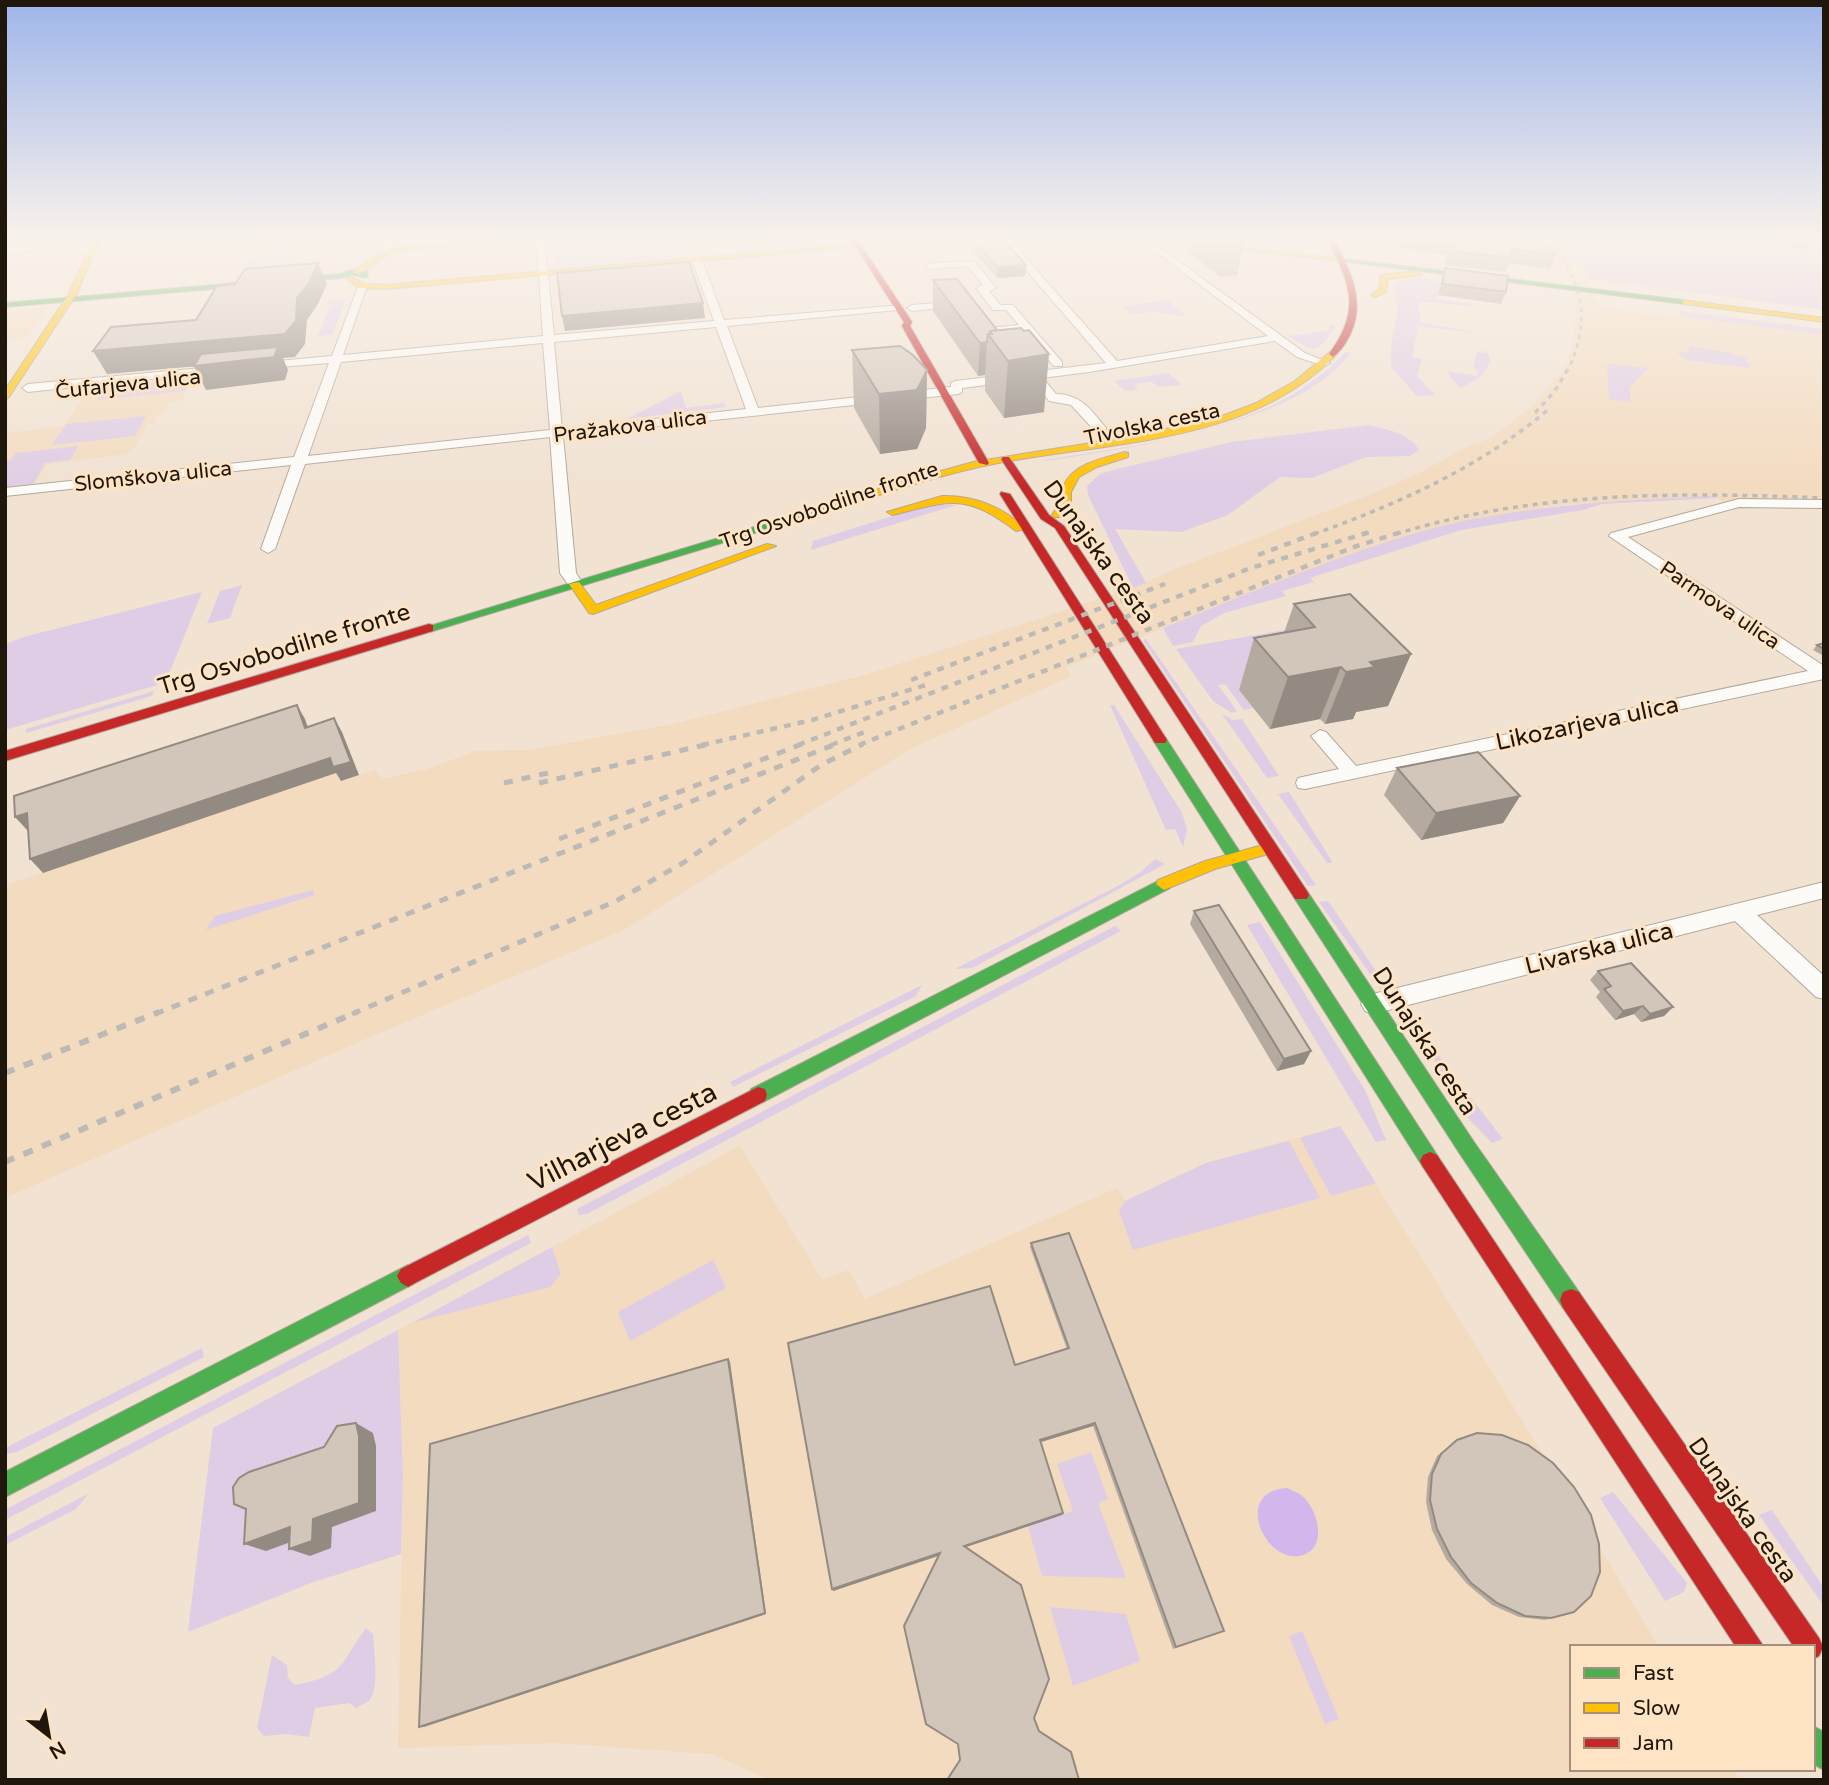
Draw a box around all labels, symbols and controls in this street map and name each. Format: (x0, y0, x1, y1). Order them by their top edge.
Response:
street label: Čufarjeva ulica (54, 364, 202, 405)
street label: Tivolska cesta (1082, 398, 1222, 451)
street label: Pražakova ulica (552, 405, 708, 448)
street label: Slomškova ulica (73, 456, 233, 497)
street label: Trg Osvobodilne fronte (717, 456, 942, 555)
street label: Dunajska cesta (1037, 475, 1161, 630)
street label: Parmova ulica (1655, 556, 1785, 655)
street label: Trg Osvobodilne fronte (155, 597, 414, 702)
street label: Likozarjeva ulica (1493, 690, 1681, 757)
street label: Livarska ulica (1522, 916, 1676, 981)
street label: Dunajska cesta (1366, 962, 1483, 1121)
street label: Vilharjeva cesta (522, 1075, 723, 1199)
street label: Dunajska cesta (1682, 1432, 1804, 1589)
legend (1570, 1645, 1815, 1771)
text: Fast (1633, 1661, 1674, 1686)
text: Slow (1633, 1696, 1681, 1721)
north arrow (14, 1701, 84, 1771)
text: Jam (1633, 1731, 1674, 1756)
text: N (45, 1736, 69, 1763)

